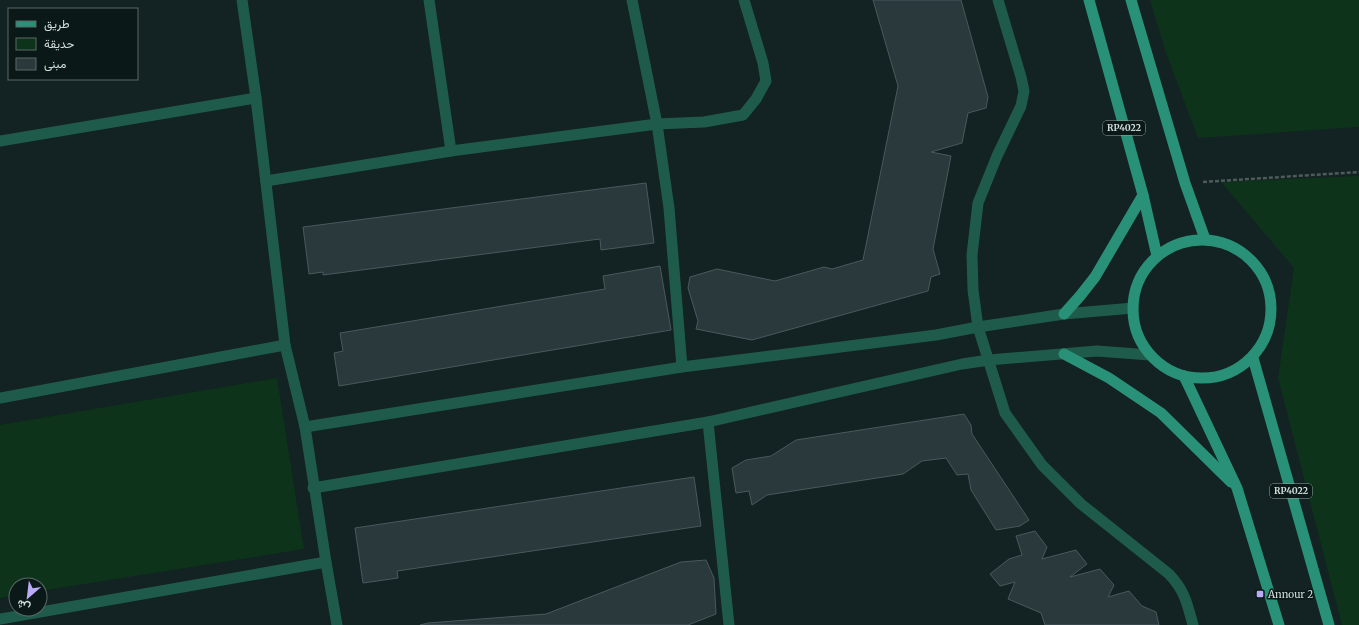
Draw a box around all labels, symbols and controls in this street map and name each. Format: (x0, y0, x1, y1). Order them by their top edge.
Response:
legend (8, 8, 138, 80)
text: طريق (44, 16, 70, 32)
text: حديقة (44, 36, 74, 51)
text: مبنى (44, 56, 66, 72)
road number: RP4022 (1103, 121, 1145, 135)
road number: RP4022 (1270, 484, 1312, 498)
north arrow (8, 577, 48, 617)
place label: Annour 2 (1267, 588, 1313, 601)
marker: Annour 2 (1255, 589, 1265, 599)
text: ش (14, 597, 32, 615)

